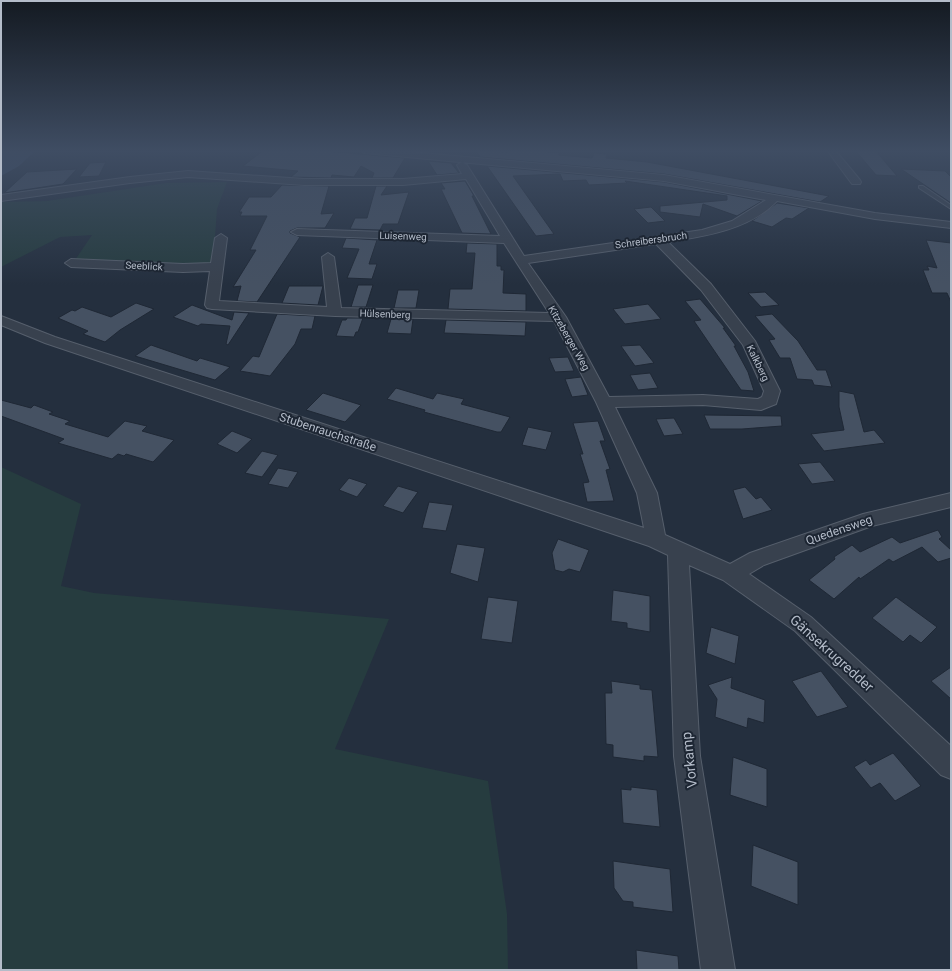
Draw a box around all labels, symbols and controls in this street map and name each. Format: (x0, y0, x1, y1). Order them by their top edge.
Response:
street label: Luisenweg (379, 230, 427, 242)
street label: Schreibersbruch (614, 230, 688, 250)
street label: Seeblick (125, 260, 164, 273)
street label: Kitzeberger Weg (546, 304, 592, 372)
street label: Hülsenberg (359, 308, 411, 320)
street label: Kalkberg (744, 343, 772, 383)
street label: Stubenrauchstraße (278, 410, 378, 454)
street label: Quedensweg (804, 512, 874, 548)
street label: Gänsekrugredder (787, 611, 877, 695)
street label: Vorkamp (678, 731, 700, 789)

